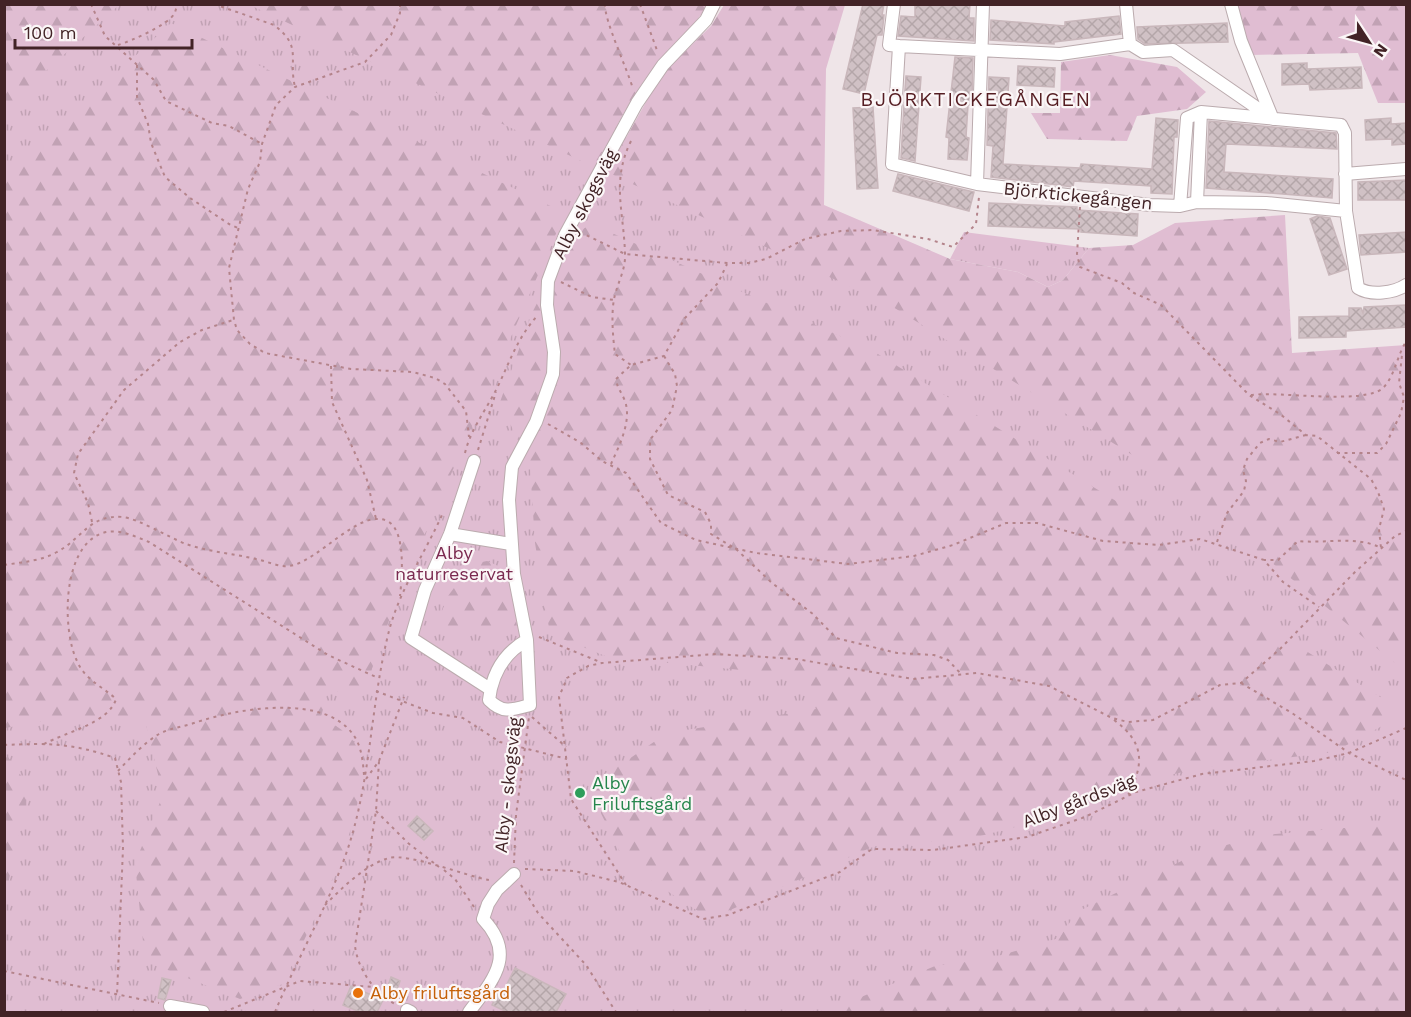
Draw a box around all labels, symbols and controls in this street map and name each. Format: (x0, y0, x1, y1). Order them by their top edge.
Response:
scale bar (15, 12, 192, 50)
north arrow (1339, 12, 1399, 72)
text: 100 m (24, 22, 77, 43)
text: N (1370, 40, 1392, 61)
district label: BJÖRKTICKEGÅNGEN (860, 87, 1092, 111)
street label: Alby skogsväg (548, 145, 622, 263)
street label: Björktickegången (1003, 177, 1154, 214)
park label: Alby naturreservat (395, 542, 514, 584)
street label: Alby - skogsväg (490, 716, 525, 854)
street label: Alby gårdsväg (1019, 769, 1139, 832)
place label: Alby Friluftsgård (592, 772, 692, 814)
marker: Alby Friluftsgård (573, 786, 587, 800)
place label: Alby friluftsgård (370, 982, 510, 1003)
marker: Alby friluftsgård (351, 986, 365, 1000)

